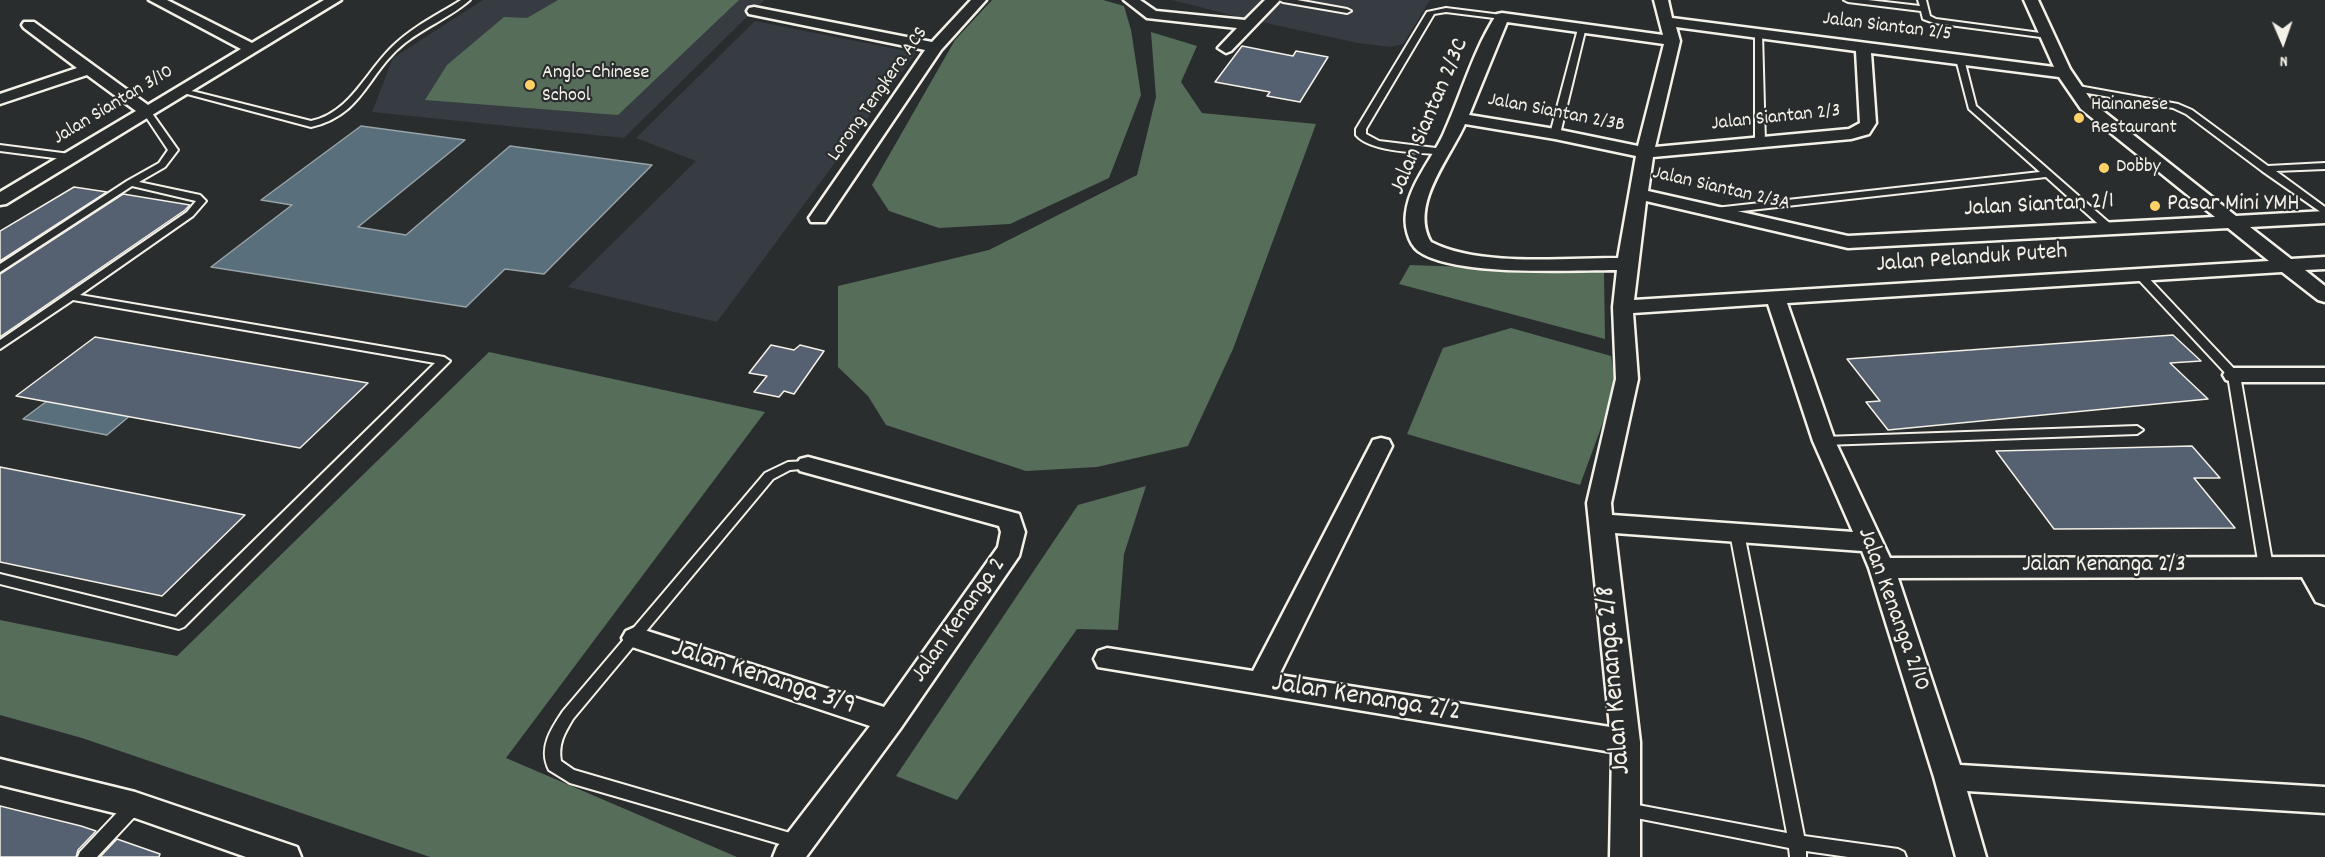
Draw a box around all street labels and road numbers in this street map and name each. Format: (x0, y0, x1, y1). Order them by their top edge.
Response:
street label: Jalan Siantan 2/5 (1821, 8, 1953, 48)
street label: Lorong Tengkera ACS (824, 23, 934, 167)
street label: Jalan Siantan 2/3C (1385, 34, 1477, 200)
street label: Jalan Siantan 3/10 (49, 61, 179, 151)
street label: Jalan Siantan 2/3B (1485, 89, 1627, 139)
street label: Jalan Siantan 2/3 (1710, 100, 1842, 138)
street label: Jalan Siantan 2/3A (1650, 163, 1792, 217)
street label: Jalan Siantan 2/1 (1963, 189, 2115, 225)
street label: Jalan Pelanduk Puteh (1875, 239, 2069, 281)
street label: Jalan Kenanga 2/10 (1849, 524, 1935, 696)
street label: Jalan Kenanga 2 (906, 553, 1014, 689)
street label: Jalan Kenanga 2/3 (2022, 553, 2186, 581)
street label: Jalan Kenanga 2/8 (1591, 584, 1641, 776)
street label: Jalan Kenanga 3/9 (667, 633, 859, 725)
street label: Jalan Kenanga 2/2 (1269, 668, 1463, 732)

